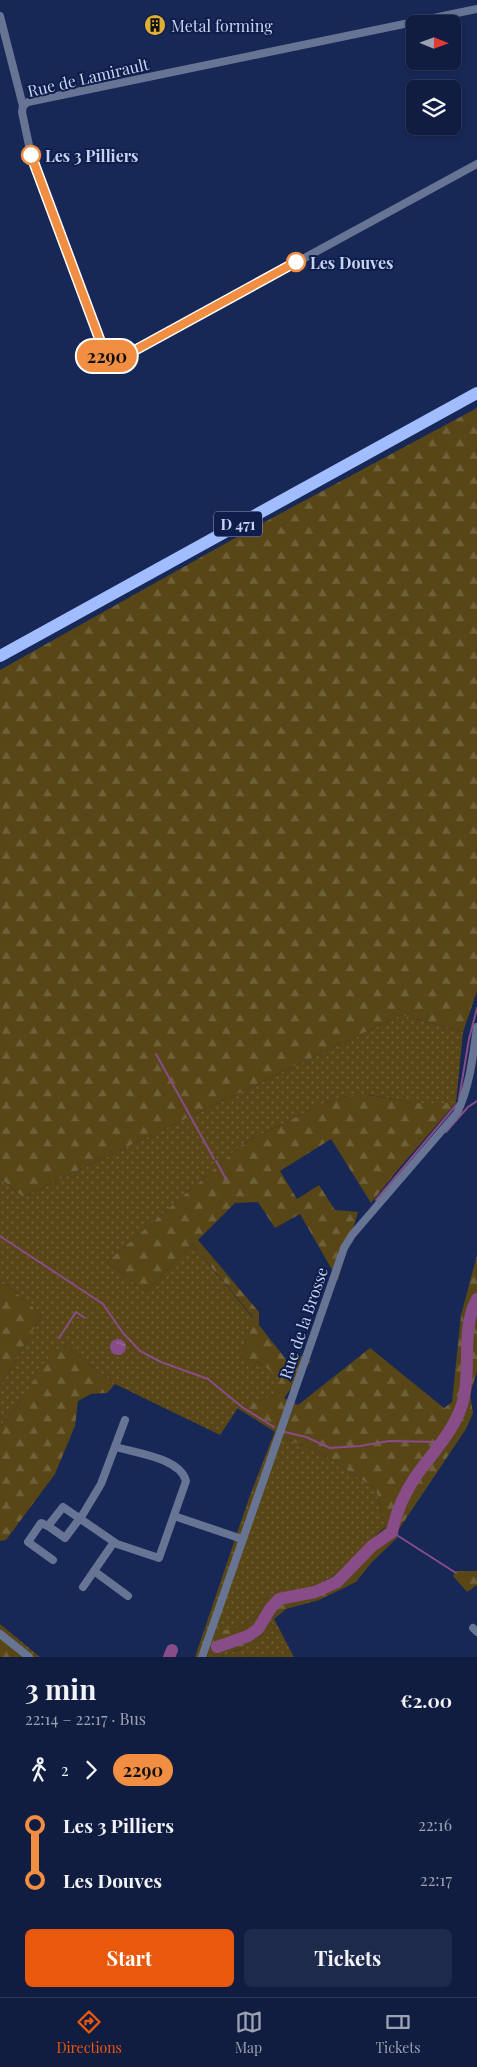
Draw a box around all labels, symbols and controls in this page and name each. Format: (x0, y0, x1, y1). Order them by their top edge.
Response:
building icon: Metal forming (143, 13, 167, 37)
place label: Metal forming (171, 15, 273, 36)
north arrow (406, 15, 461, 70)
map controls (406, 15, 461, 135)
street label: Rue de Lamirault (25, 53, 151, 101)
button: layers (406, 80, 461, 135)
marker: Les 3 Pilliers (21, 145, 41, 165)
place label: Les 3 Pilliers (45, 145, 139, 166)
marker: Les Douves (286, 252, 306, 272)
place label: Les Douves (310, 252, 393, 273)
line badge: 2290 (72, 340, 142, 372)
text: 2290 (87, 344, 127, 368)
road number: D 471 (214, 512, 262, 536)
street label: Rue de la Brosse (274, 1264, 332, 1382)
text: 3 min (25, 1670, 96, 1707)
text: €2.00 (400, 1687, 452, 1713)
text: 22:14 – 22:17 · Bus (25, 1708, 146, 1729)
icon: walk (25, 1756, 53, 1784)
icon: forward (77, 1756, 105, 1784)
text: 2290 (123, 1758, 163, 1782)
text: 2 (61, 1759, 69, 1780)
text: Les 3 Pilliers (63, 1812, 174, 1838)
text: 22:16 (418, 1814, 452, 1835)
text: Les Douves (63, 1867, 162, 1893)
text: 22:17 (420, 1869, 452, 1890)
button: Start (25, 1929, 234, 1987)
button: Tickets (244, 1929, 452, 1987)
tab: Directions (56, 2008, 122, 2057)
tab: Map (235, 2008, 263, 2057)
tab: Tickets (375, 2008, 421, 2057)

